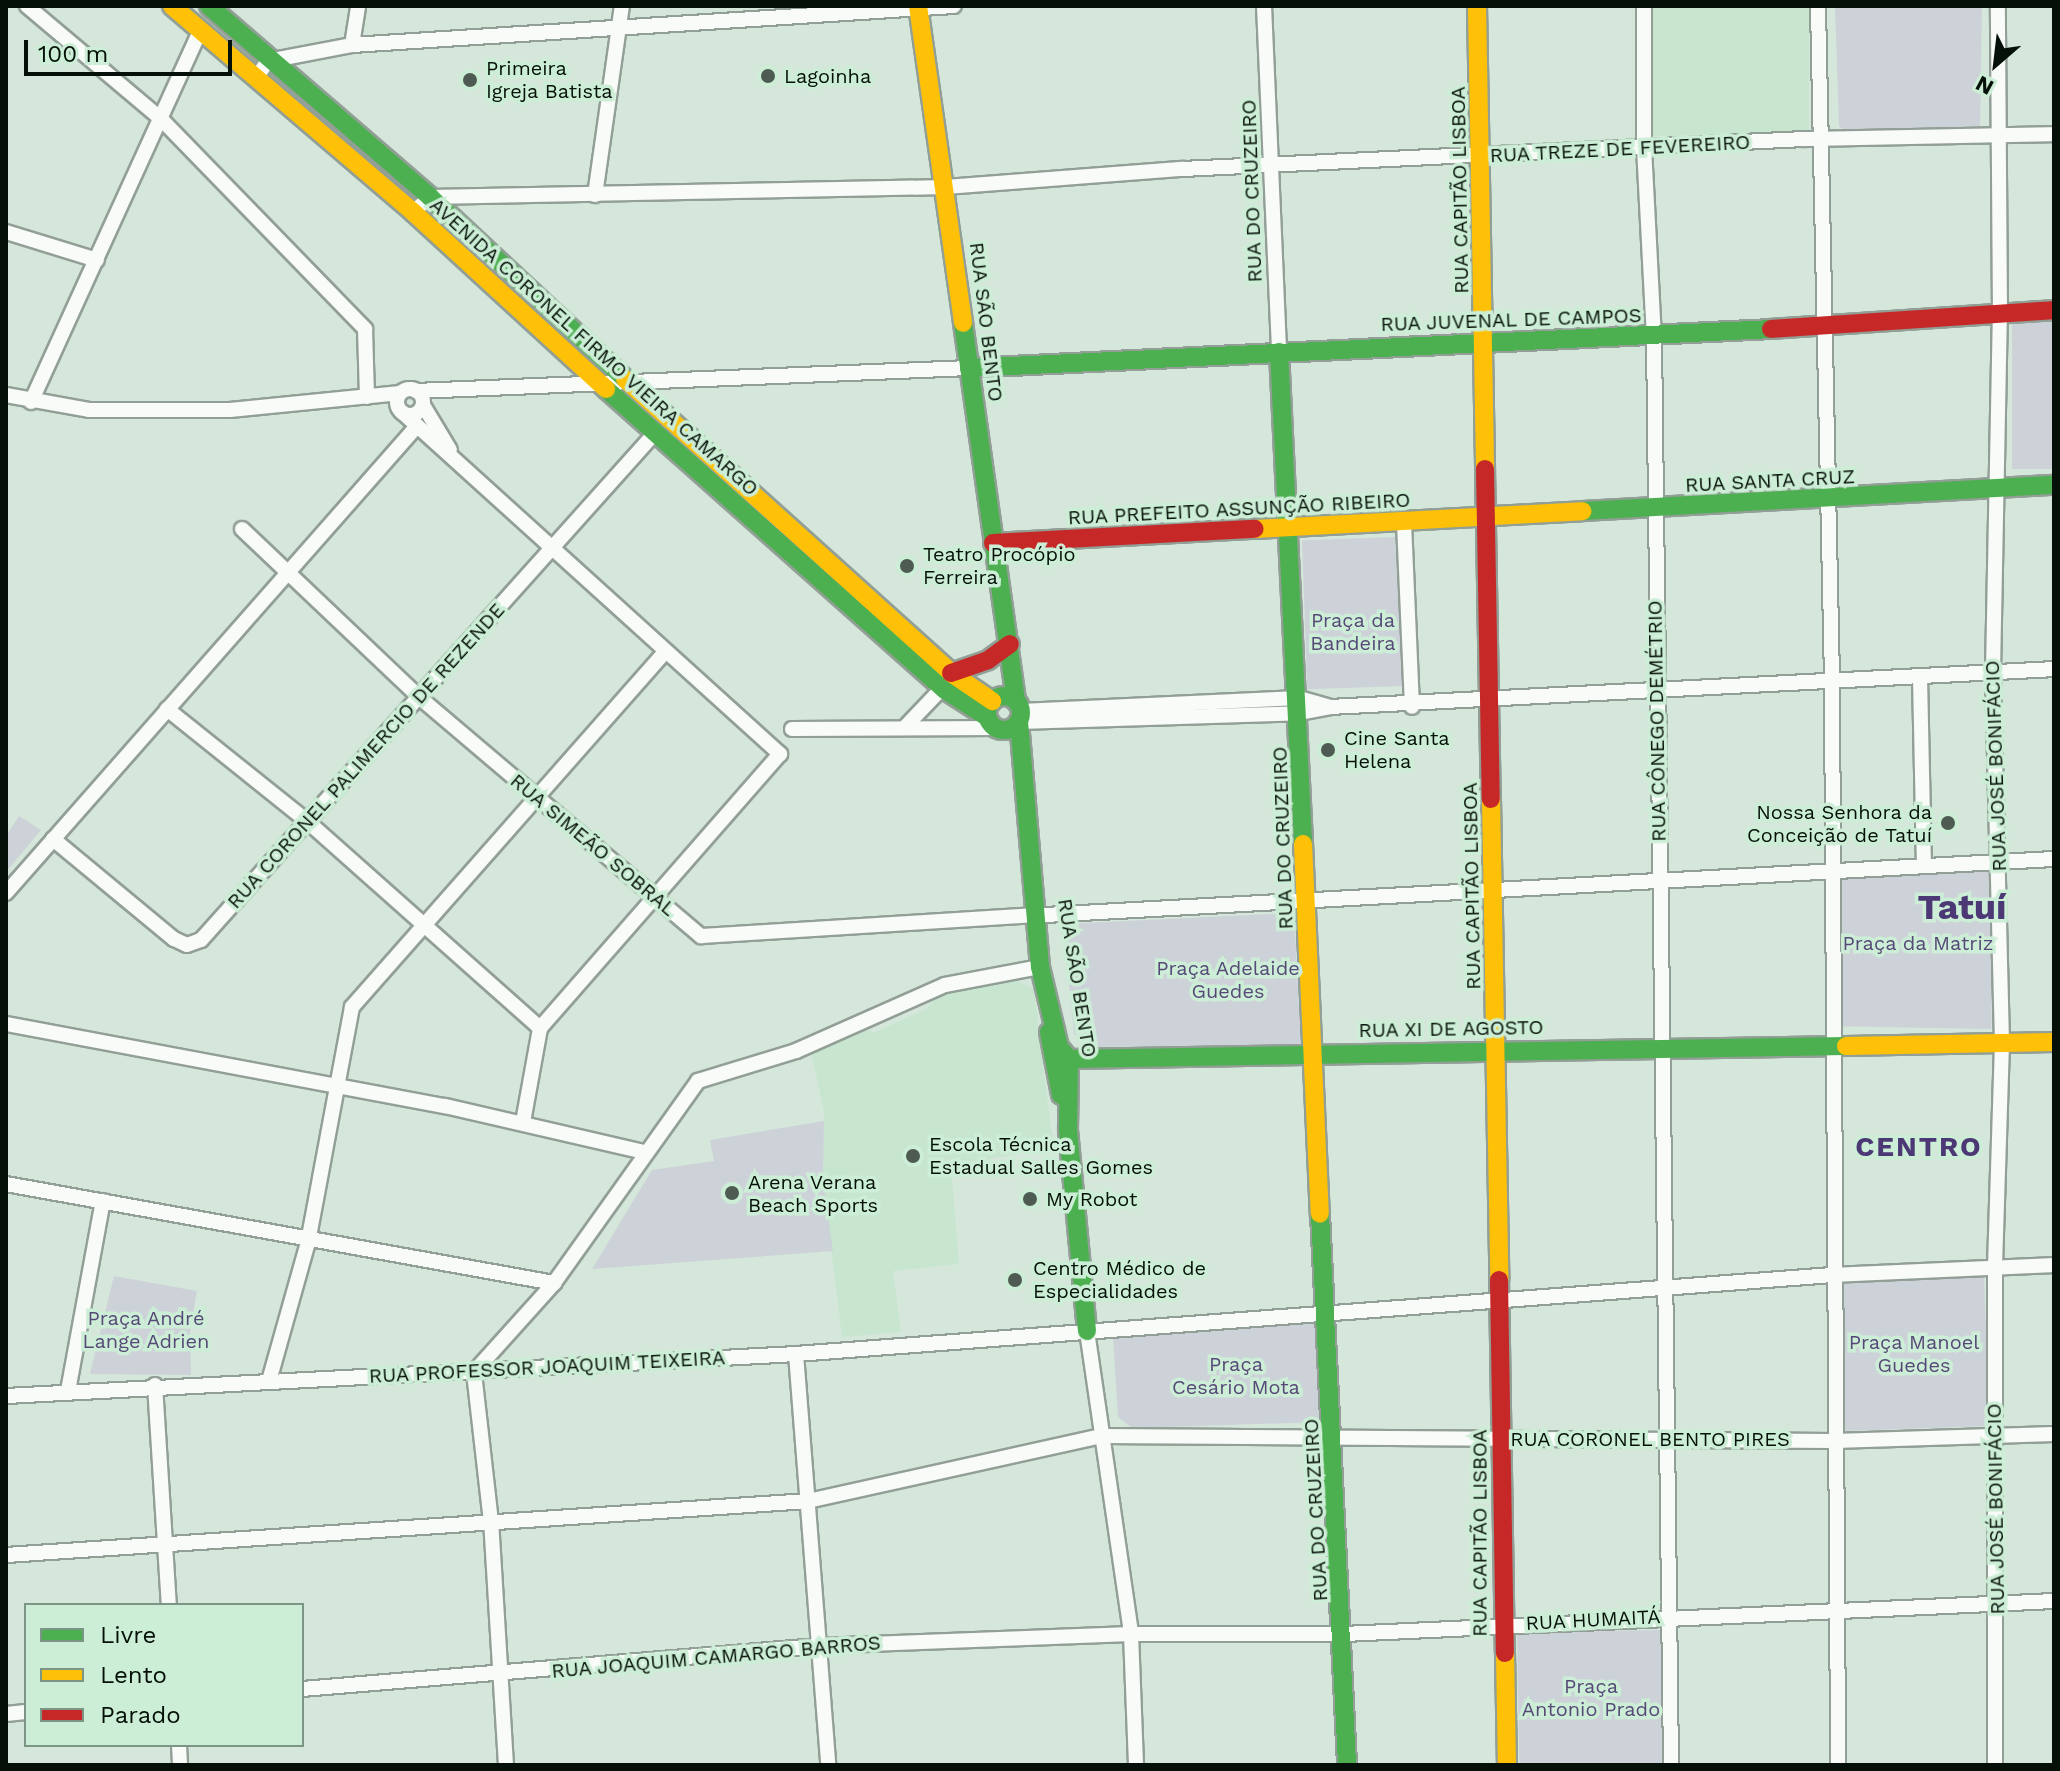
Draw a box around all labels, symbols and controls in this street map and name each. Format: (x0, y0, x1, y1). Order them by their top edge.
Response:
scale bar (28, 24, 236, 74)
north arrow (1956, 24, 2036, 104)
text: 100 m (38, 40, 108, 68)
place label: Primeira Igreja Batista (486, 56, 613, 103)
place label: Lagoinha (784, 64, 871, 88)
marker: Lagoinha (759, 67, 777, 85)
marker: Primeira Igreja Batista (461, 71, 479, 89)
text: N (1971, 71, 1998, 100)
street label: RUA CAPITÃO LISBOA (1446, 86, 1474, 294)
street label: RUA DO CRUZEIRO (1237, 99, 1267, 283)
street label: RUA TREZE DE FEVEREIRO (1488, 130, 1752, 168)
street label: AVENIDA CORONEL FIRMO VIEIRA CAMARGO (424, 192, 764, 502)
street label: RUA SÃO BENTO (964, 240, 1008, 404)
street label: RUA JUVENAL DE CAMPOS (1379, 303, 1643, 337)
street label: RUA SANTA CRUZ (1684, 465, 1856, 497)
street label: RUA PREFEITO ASSUNÇÃO RIBEIRO (1066, 488, 1412, 530)
place label: Teatro Procópio Ferreira (923, 542, 1075, 589)
marker: Teatro Procópio Ferreira (898, 557, 916, 575)
street label: RUA CORONEL PALIMERCIO DE REZENDE (222, 598, 510, 914)
street label: RUA CÔNEGO DEMÉTRIO (1643, 600, 1671, 842)
park label: Praça da Bandeira (1310, 609, 1396, 656)
street label: RUA JOSÉ BONIFÁCIO (1980, 659, 2012, 873)
place label: Cine Santa Helena (1344, 726, 1450, 773)
marker: Cine Santa Helena (1319, 741, 1337, 759)
street label: RUA DO CRUZEIRO (1268, 746, 1298, 930)
street label: RUA SIMEÃO SOBRAL (505, 768, 681, 922)
street label: RUA CAPITÃO LISBOA (1458, 782, 1486, 990)
place label: Nossa Senhora da Conceição de Tatuí (1747, 800, 1932, 847)
marker: Nossa Senhora da Conceição de Tatuí (1939, 814, 1957, 832)
district label: Tatuí (1918, 886, 2006, 930)
street label: RUA SÃO BENTO (1053, 896, 1101, 1060)
park label: Praça da Matriz (1842, 931, 1994, 955)
park label: Praça Adelaide Guedes (1156, 957, 1300, 1004)
street label: RUA XI DE AGOSTO (1357, 1015, 1545, 1043)
district label: CENTRO (1855, 1130, 1983, 1164)
place label: Escola Técnica Estadual Salles Gomes (929, 1132, 1154, 1179)
marker: Escola Técnica Estadual Salles Gomes (904, 1147, 922, 1165)
place label: Arena Verana Beach Sports (748, 1170, 878, 1217)
marker: Arena Verana Beach Sports (723, 1184, 741, 1202)
place label: My Robot (1046, 1187, 1138, 1211)
marker: My Robot (1021, 1190, 1039, 1208)
place label: Centro Médico de Especialidades (1033, 1256, 1206, 1303)
marker: Centro Médico de Especialidades (1004, 1269, 1026, 1291)
park label: Praça André Lange Adrien (82, 1306, 210, 1353)
park label: Praça Manoel Guedes (1848, 1330, 1980, 1377)
street label: RUA PROFESSOR JOAQUIM TEIXEIRA (367, 1346, 727, 1388)
park label: Praça Cesário Mota (1172, 1353, 1300, 1400)
street label: RUA JOSÉ BONIFÁCIO (1982, 1403, 2010, 1615)
street label: RUA DO CRUZEIRO (1299, 1418, 1333, 1602)
street label: RUA CORONEL BENTO PIRES (1510, 1427, 1790, 1451)
street label: RUA CAPITÃO LISBOA (1468, 1429, 1492, 1637)
legend (24, 1603, 304, 1747)
street label: RUA HUMAITÁ (1525, 1604, 1661, 1636)
text: Livre (100, 1621, 156, 1649)
street label: RUA JOAQUIM CAMARGO BARROS (550, 1631, 882, 1683)
text: Lento (100, 1661, 167, 1689)
park label: Praça Antonio Prado (1522, 1675, 1660, 1722)
text: Parado (100, 1701, 181, 1729)

